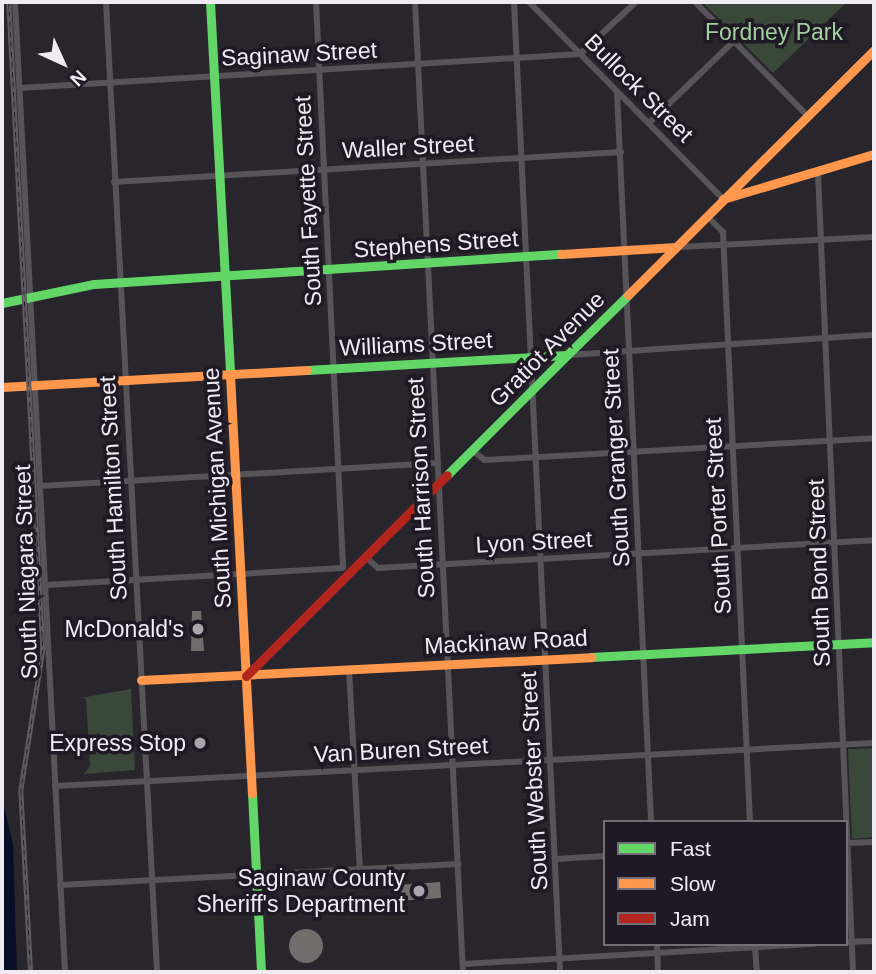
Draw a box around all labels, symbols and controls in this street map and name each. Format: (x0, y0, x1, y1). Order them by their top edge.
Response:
park label: Fordney Park (705, 18, 843, 46)
north arrow (28, 28, 98, 98)
street label: Bullock Street (579, 28, 699, 148)
street label: Saginaw Street (220, 36, 378, 72)
text: N (66, 66, 90, 90)
street label: South Fayette Street (289, 95, 327, 307)
street label: Waller Street (341, 130, 475, 164)
street label: Stephens Street (353, 224, 519, 264)
street label: Gratiot Avenue (483, 285, 611, 413)
street label: Williams Street (339, 326, 493, 362)
street label: South Granger Street (596, 348, 636, 568)
street label: South Michigan Avenue (197, 366, 237, 610)
street label: South Hamilton Street (93, 375, 133, 601)
street label: South Harrison Street (401, 377, 441, 599)
street label: South Porter Street (699, 417, 737, 615)
street label: South Niagara Street (8, 464, 44, 680)
street label: South Bond Street (802, 479, 836, 667)
street label: Lyon Street (475, 525, 593, 559)
place label: McDonald's (65, 615, 184, 643)
marker: McDonald's (190, 621, 206, 637)
street label: Mackinaw Road (424, 624, 588, 660)
street label: South Webster Street (514, 671, 554, 891)
place label: Express Stop (49, 729, 186, 757)
street label: Van Buren Street (313, 732, 489, 768)
marker: Express Stop (192, 735, 208, 751)
legend (603, 820, 848, 946)
text: Fast (670, 837, 711, 860)
place label: Saginaw County Sheriff's Department (196, 864, 405, 918)
text: Slow (670, 872, 716, 895)
marker: Saginaw County Sheriff's Department (411, 883, 427, 899)
text: Jam (670, 907, 710, 930)

